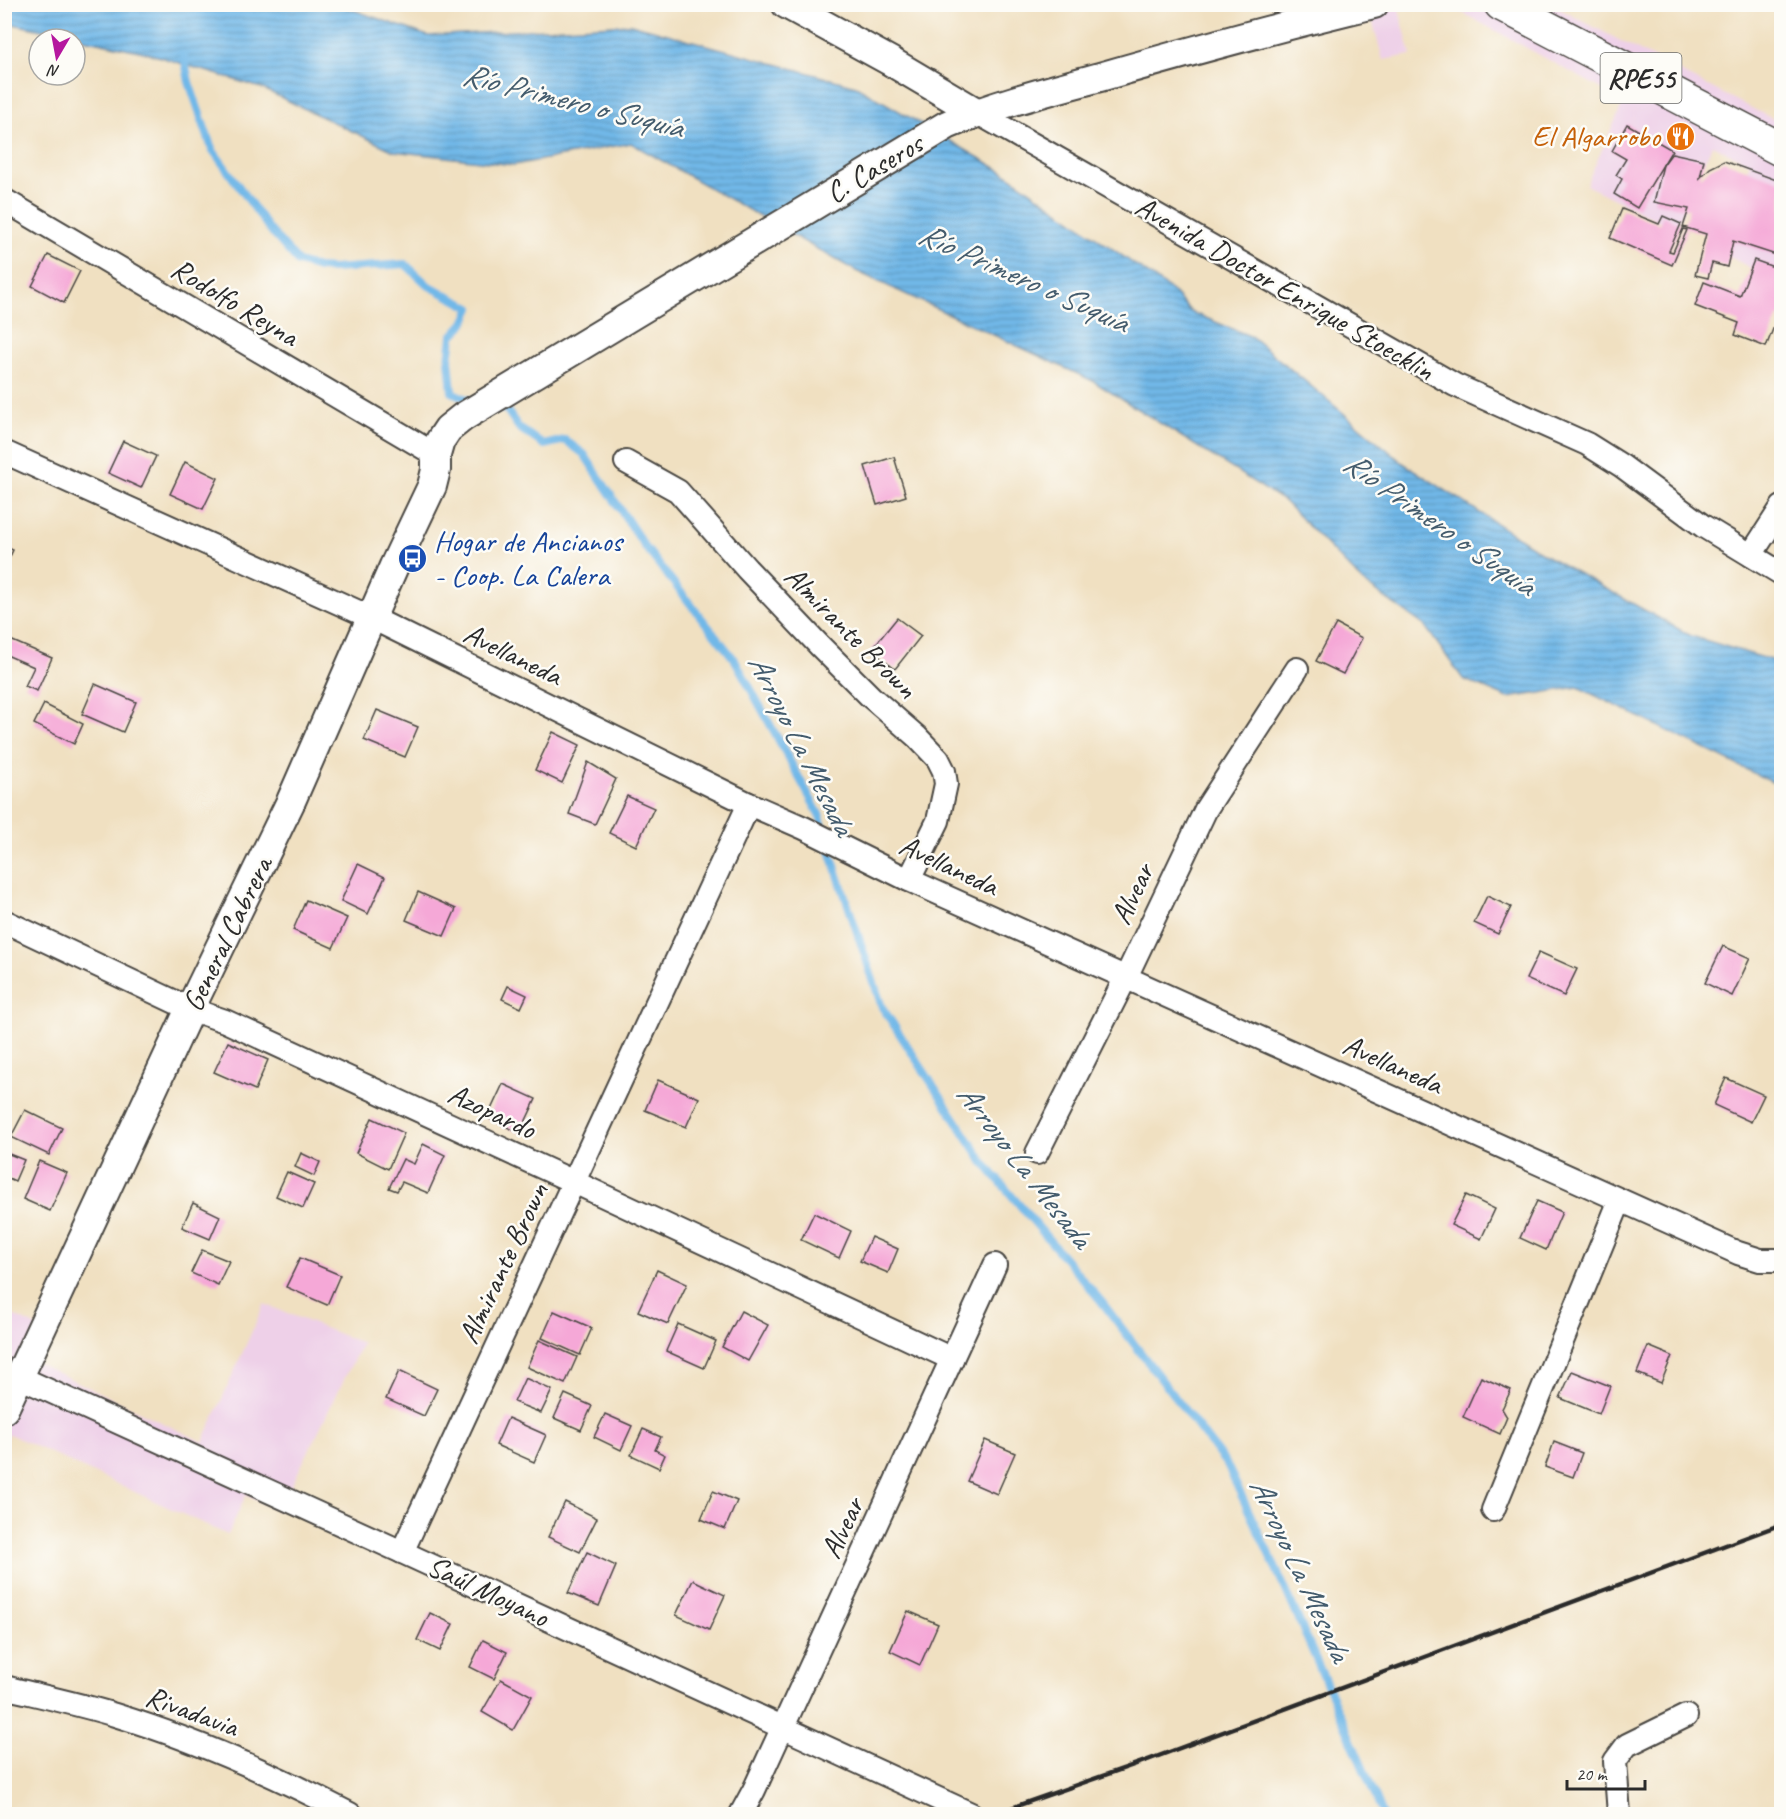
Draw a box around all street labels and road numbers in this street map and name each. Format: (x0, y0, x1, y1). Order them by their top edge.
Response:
road number: RPE55 (1600, 53, 1682, 103)
street label: C. Caseros (819, 123, 932, 212)
street label: Avenida Doctor Enrique Stoecklin (1129, 187, 1442, 389)
street label: Rodolfo Reyna (164, 249, 307, 356)
street label: Almirante Brown (776, 557, 926, 707)
street label: Avellaneda (458, 614, 570, 695)
street label: Avellaneda (893, 826, 1006, 905)
street label: General Cabrera (173, 848, 282, 1017)
street label: Alvear (1102, 856, 1163, 930)
street label: Avellaneda (1337, 1025, 1450, 1103)
street label: Azopardo (442, 1074, 543, 1148)
street label: Almirante Brown (449, 1176, 557, 1349)
street label: Alvear (812, 1490, 873, 1564)
street label: Saúl Moyano (421, 1546, 556, 1636)
street label: Rivadavia (141, 1677, 245, 1746)

